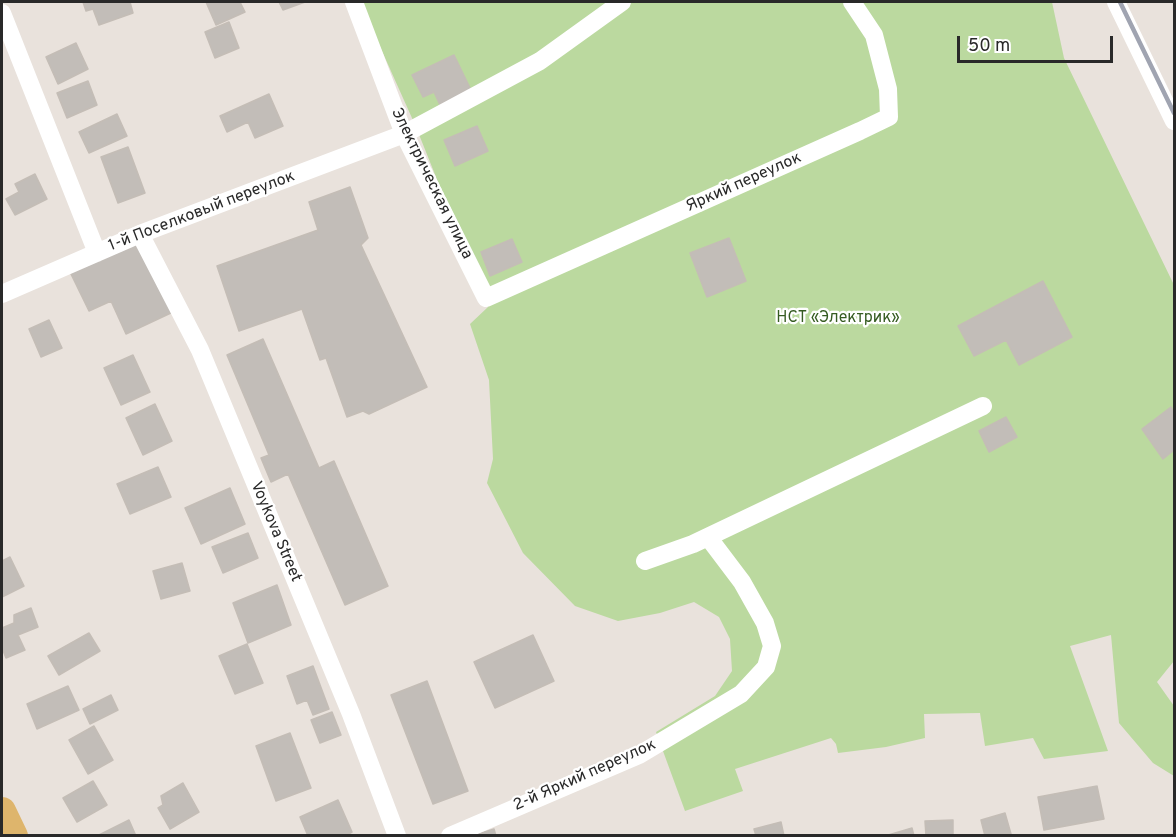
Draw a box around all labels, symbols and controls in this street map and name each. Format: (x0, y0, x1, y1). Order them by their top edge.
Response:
scale bar (960, 24, 1116, 62)
text: 50 m (968, 35, 1010, 58)
street label: Электрическая улица (386, 105, 476, 263)
street label: Яркий переулок (683, 149, 805, 217)
street label: 1-й Поселковый переулок (106, 168, 298, 256)
park label: НСТ «Электрик» (776, 309, 900, 329)
street label: Voykova Street (245, 479, 305, 585)
street label: 2-й Яркий переулок (511, 736, 659, 816)

